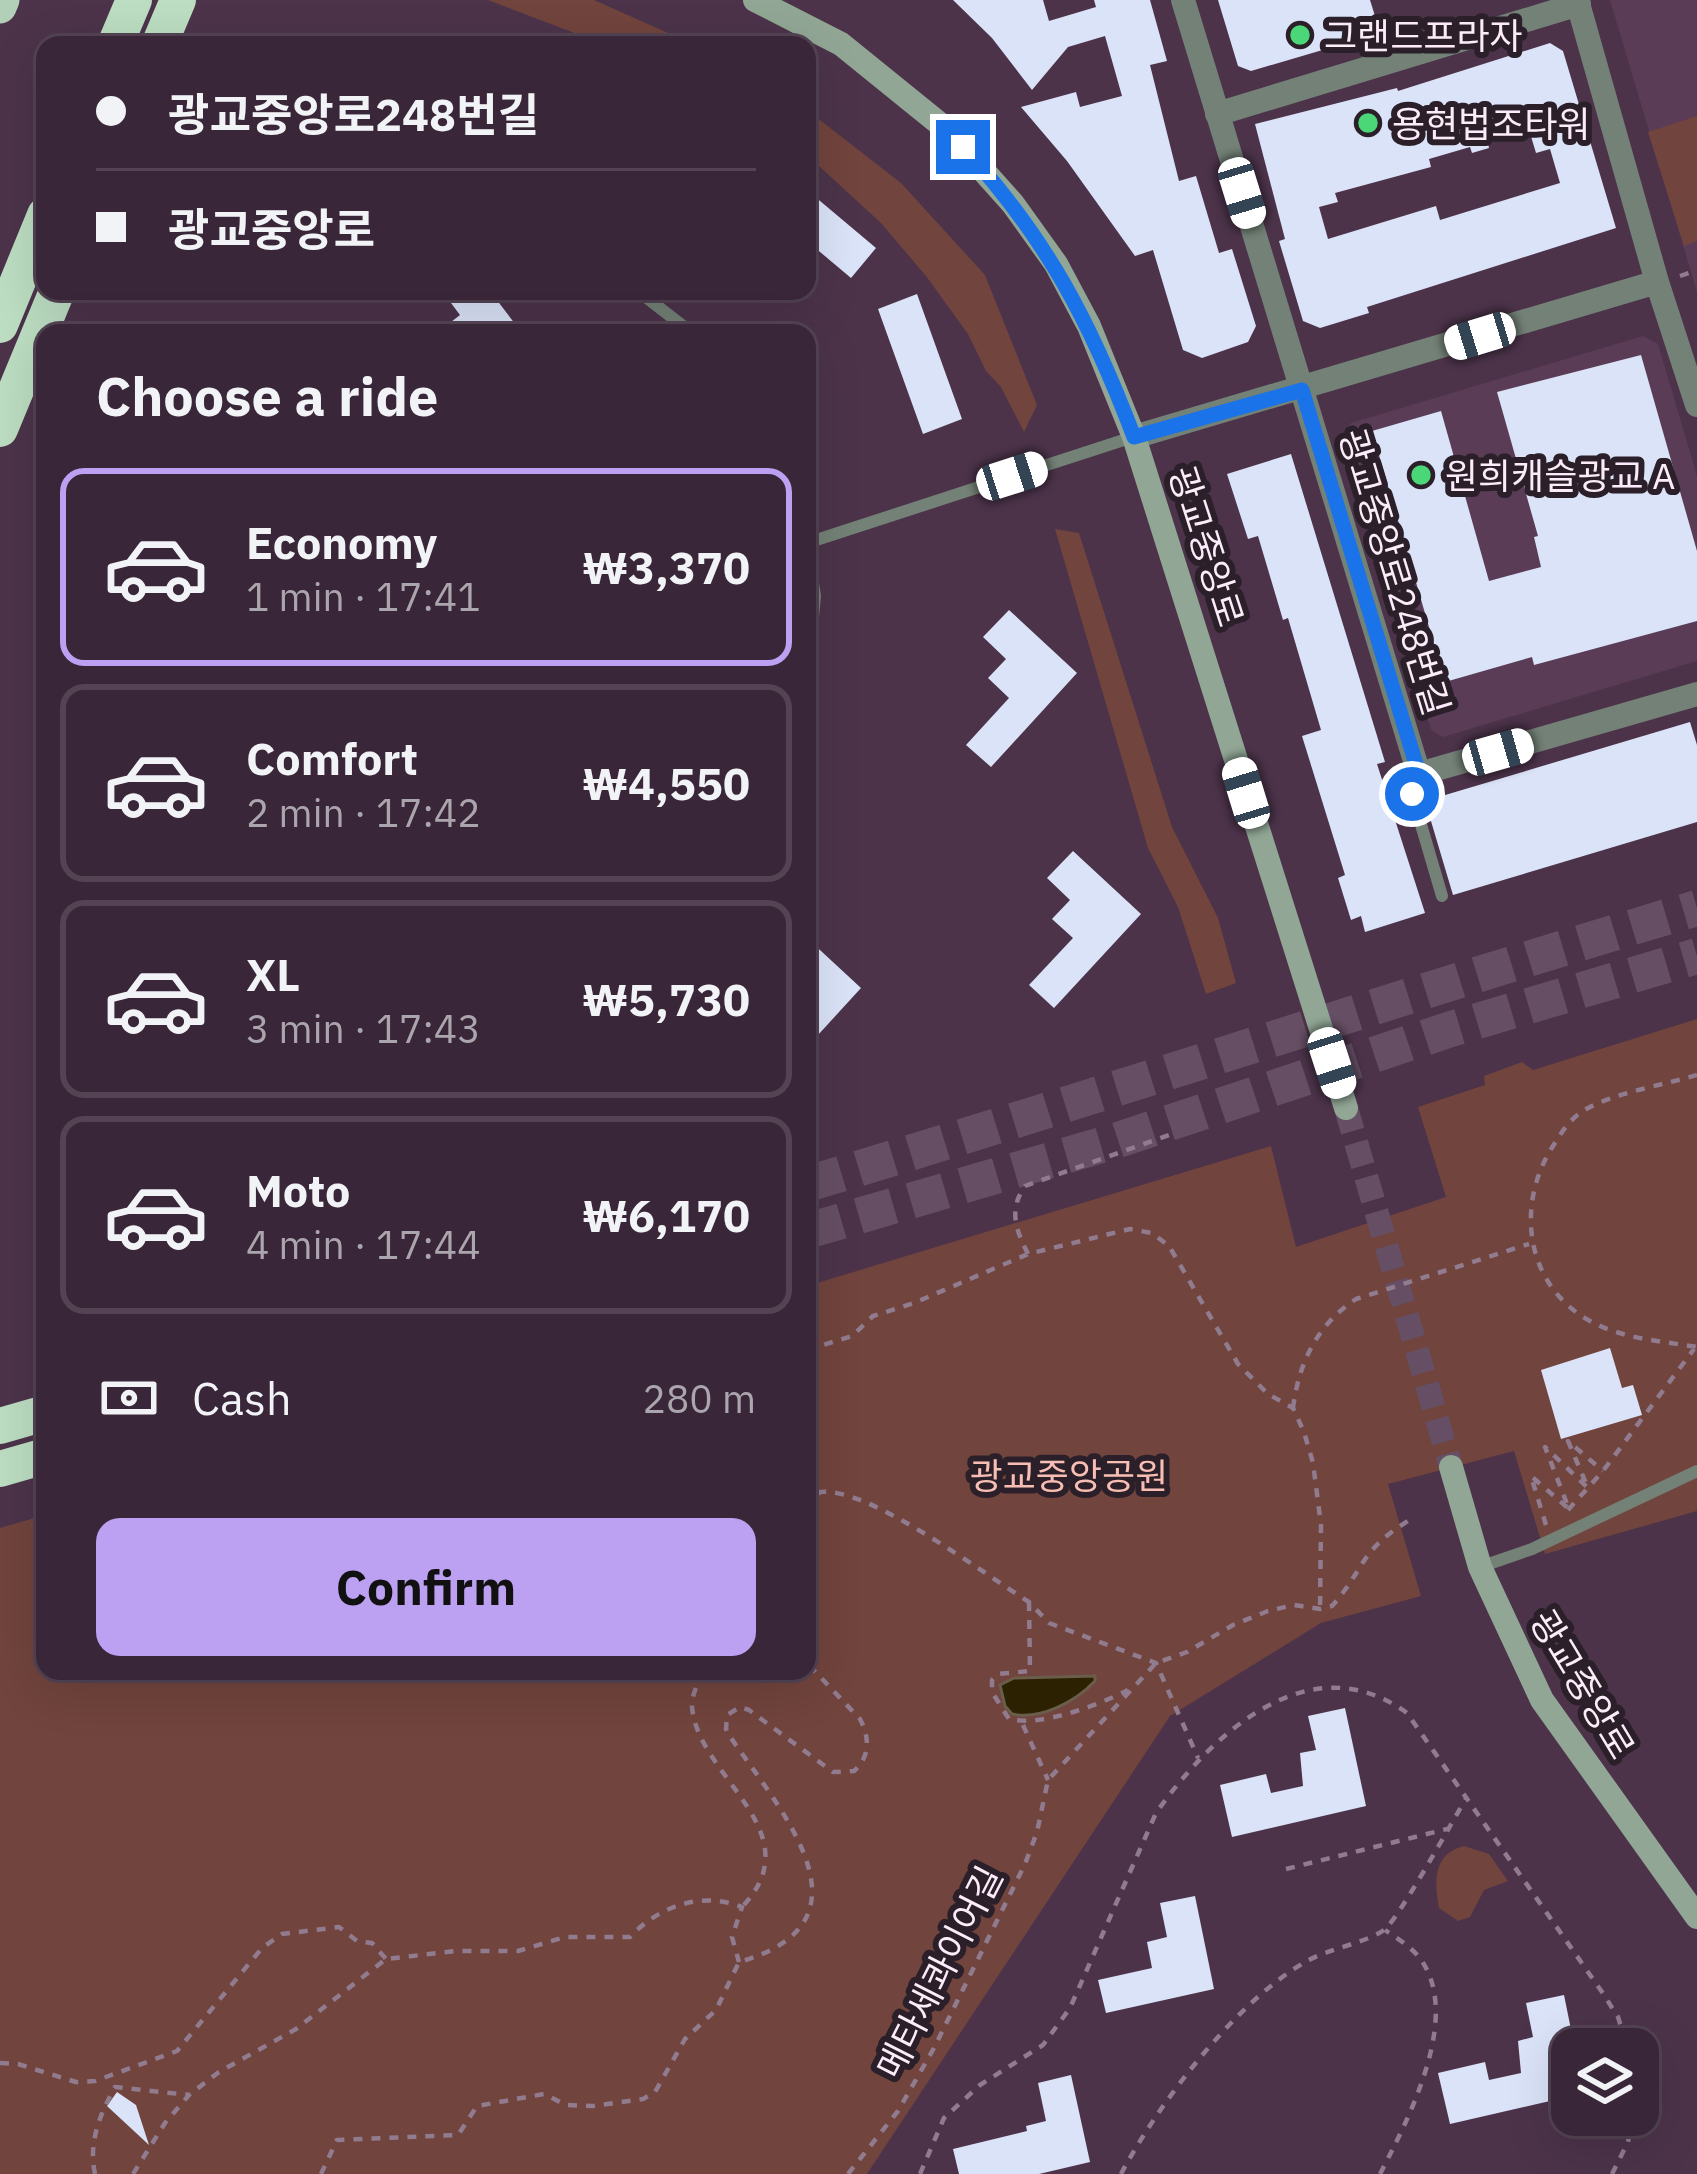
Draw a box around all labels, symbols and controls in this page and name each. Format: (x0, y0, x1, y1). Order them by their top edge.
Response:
place label: 그랜드프라자 (1324, 12, 1523, 59)
marker: 그랜드프라자 (1287, 22, 1313, 48)
text: 광교중앙로248번길 (168, 85, 539, 143)
place label: 용현법조타워 (1392, 100, 1591, 147)
marker: 용현법조타워 (1355, 110, 1381, 136)
route end (936, 120, 990, 174)
car (1214, 153, 1270, 233)
text: 광교중앙로 (168, 200, 375, 258)
car (1440, 308, 1520, 364)
text: Choose a ride (96, 361, 438, 431)
street label: 광교중앙로248번길 (1329, 423, 1461, 721)
car (972, 448, 1052, 504)
place label: 원희캐슬광교 A (1445, 452, 1675, 499)
street label: 광교중앙로 (1159, 460, 1255, 632)
marker: 원희캐슬광교 A (1408, 462, 1434, 488)
icon: car (102, 513, 210, 621)
text: Economy (246, 513, 437, 571)
text: ₩3,370 (582, 538, 750, 596)
text: 1 min · 17:41 (246, 571, 481, 622)
car (1458, 725, 1538, 779)
icon: car (102, 729, 210, 837)
text: Comfort (246, 729, 418, 787)
car (1218, 753, 1274, 833)
text: ₩4,550 (582, 754, 750, 812)
route start (1385, 767, 1439, 821)
text: 2 min · 17:42 (246, 787, 481, 838)
icon: car (102, 945, 210, 1053)
text: XL (246, 945, 300, 1003)
text: ₩5,730 (582, 970, 750, 1028)
text: 3 min · 17:43 (246, 1003, 481, 1054)
car (1304, 1023, 1360, 1103)
icon: car (102, 1161, 210, 1269)
text: Moto (246, 1161, 350, 1219)
text: ₩6,170 (582, 1186, 750, 1244)
text: 4 min · 17:44 (246, 1219, 481, 1270)
icon: cash (96, 1365, 162, 1431)
text: Cash (192, 1369, 291, 1427)
text: 280 m (643, 1373, 756, 1424)
park label: 광교중앙공원 (970, 1452, 1168, 1499)
button: Confirm (96, 1518, 756, 1656)
street label: 광교중앙로 (1520, 1601, 1646, 1767)
street label: 메타세콰이어길 (865, 1858, 1013, 2086)
map controls (1551, 2028, 1659, 2136)
button: layers (1551, 2028, 1659, 2136)

